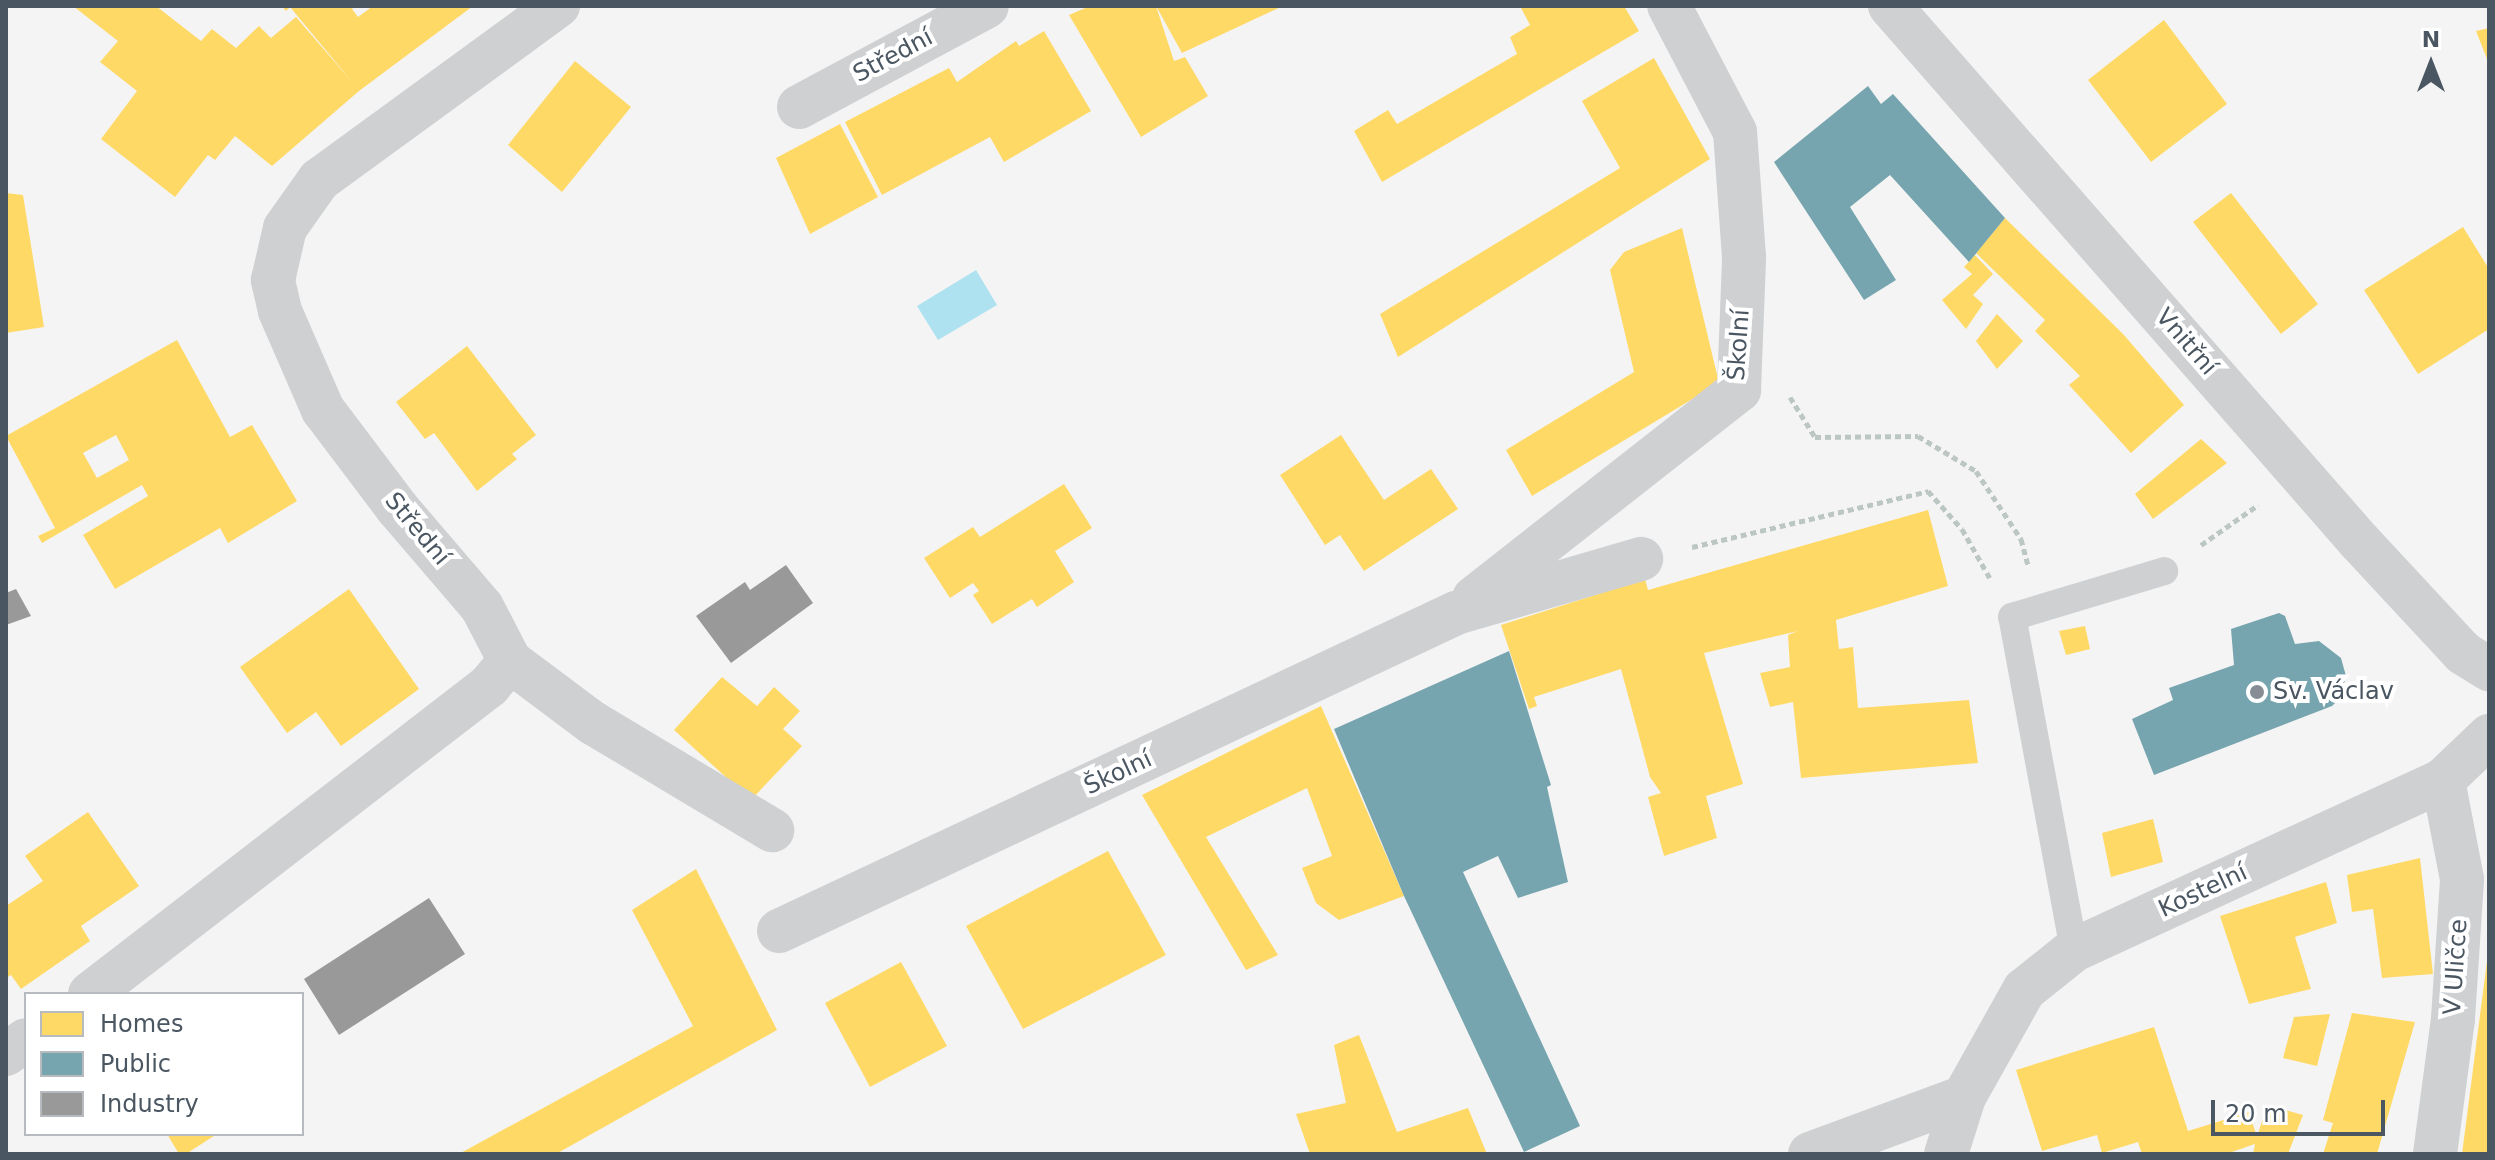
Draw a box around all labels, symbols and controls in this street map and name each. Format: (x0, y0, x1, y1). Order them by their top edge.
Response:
street label: Střední (848, 23, 938, 89)
north arrow (2391, 24, 2471, 104)
text: N (2422, 27, 2440, 52)
street label: Vnitřní (2149, 303, 2223, 381)
street label: Školní (1722, 308, 1756, 382)
street label: Střední (378, 487, 456, 571)
place label: Sv. Václav (2273, 678, 2394, 706)
marker: Sv. Václav (2248, 683, 2266, 701)
street label: Školní (1080, 745, 1156, 801)
street label: Kostelní (2154, 858, 2252, 924)
street label: V Uličce (2438, 918, 2474, 1016)
legend (24, 992, 304, 1136)
text: Homes (100, 1010, 183, 1038)
text: Public (100, 1050, 171, 1078)
scale bar (2215, 1084, 2389, 1134)
text: Industry (100, 1090, 199, 1118)
text: 20 m (2225, 1100, 2287, 1128)

